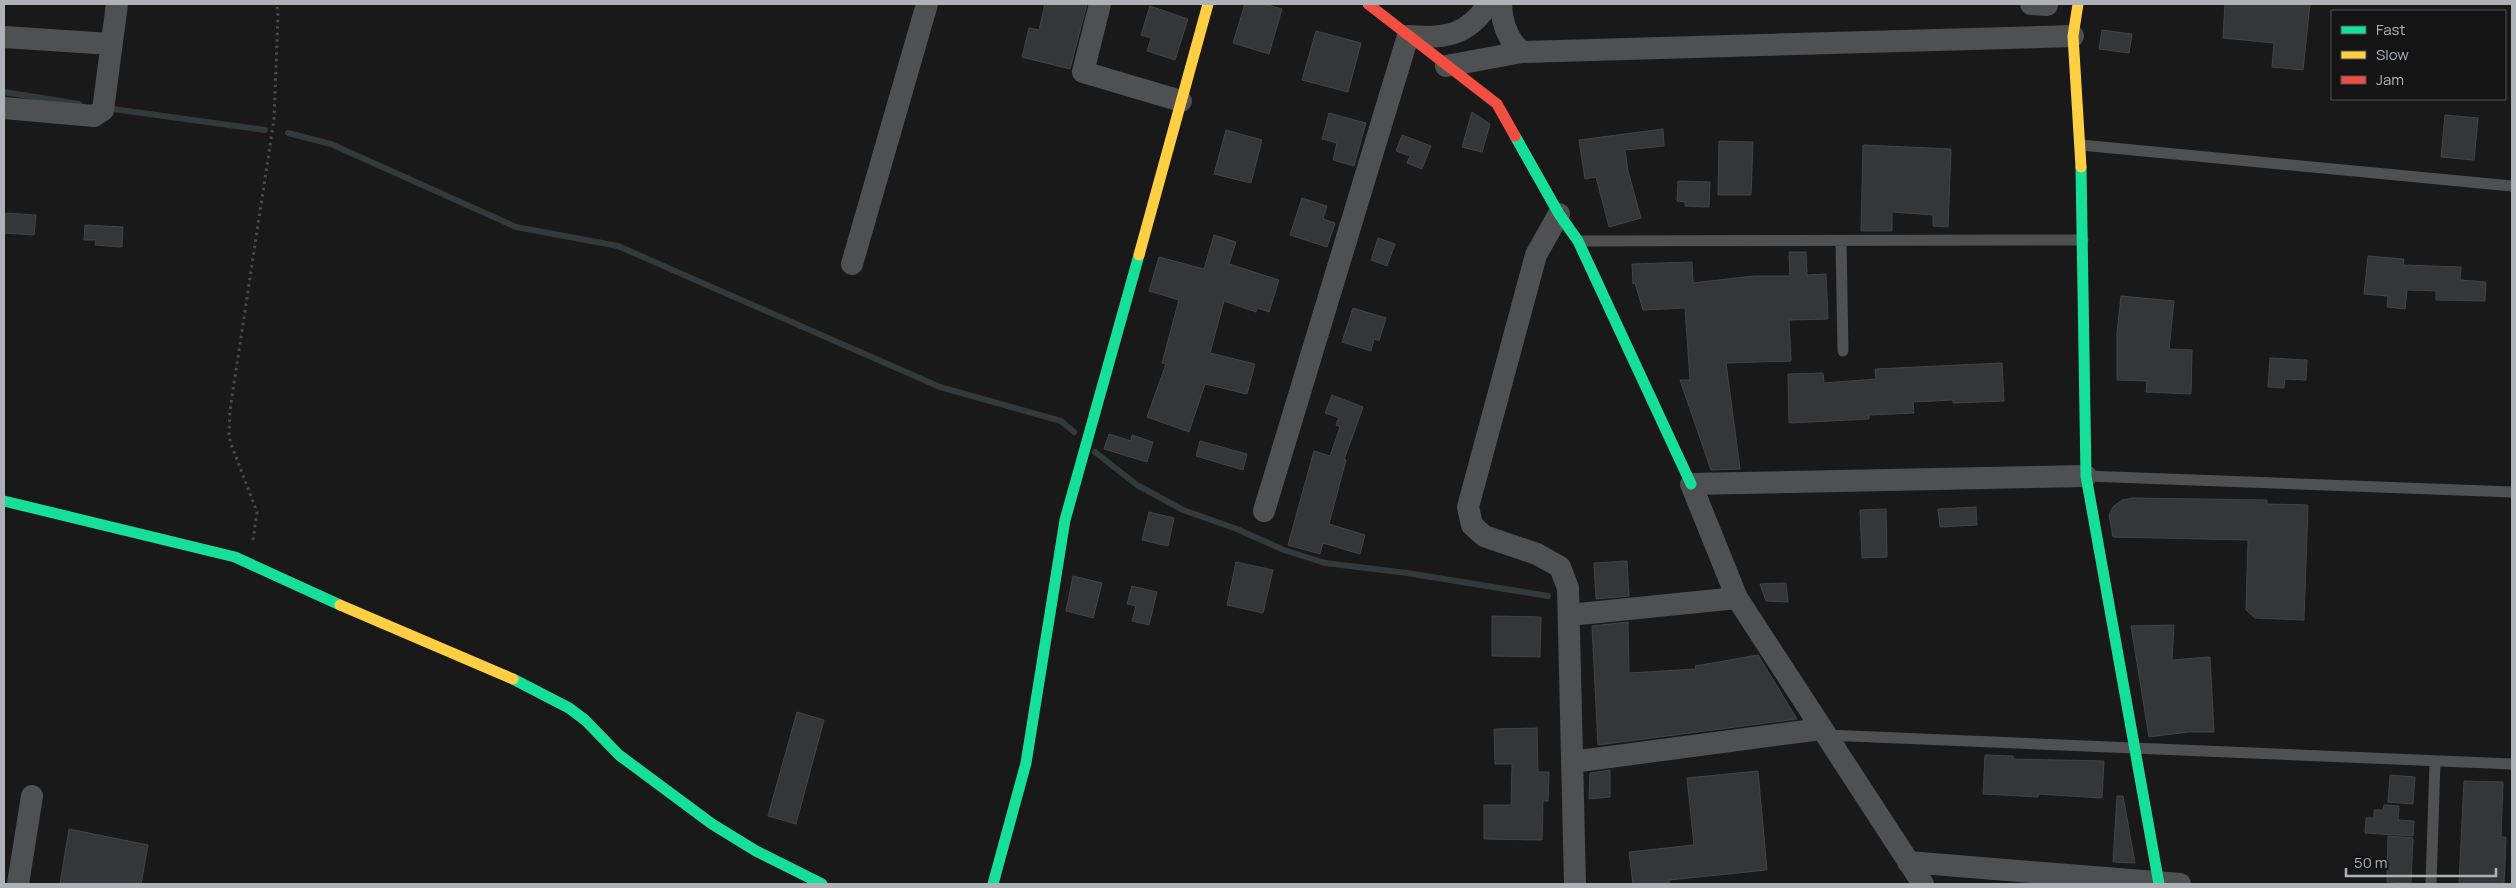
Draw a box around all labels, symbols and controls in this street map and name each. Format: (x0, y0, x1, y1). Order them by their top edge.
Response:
legend (2331, 10, 2506, 100)
text: Fast (2376, 19, 2405, 40)
text: Slow (2376, 44, 2409, 65)
text: Jam (2376, 69, 2404, 90)
scale bar (2346, 846, 2496, 878)
text: 50 m (2354, 852, 2388, 873)

